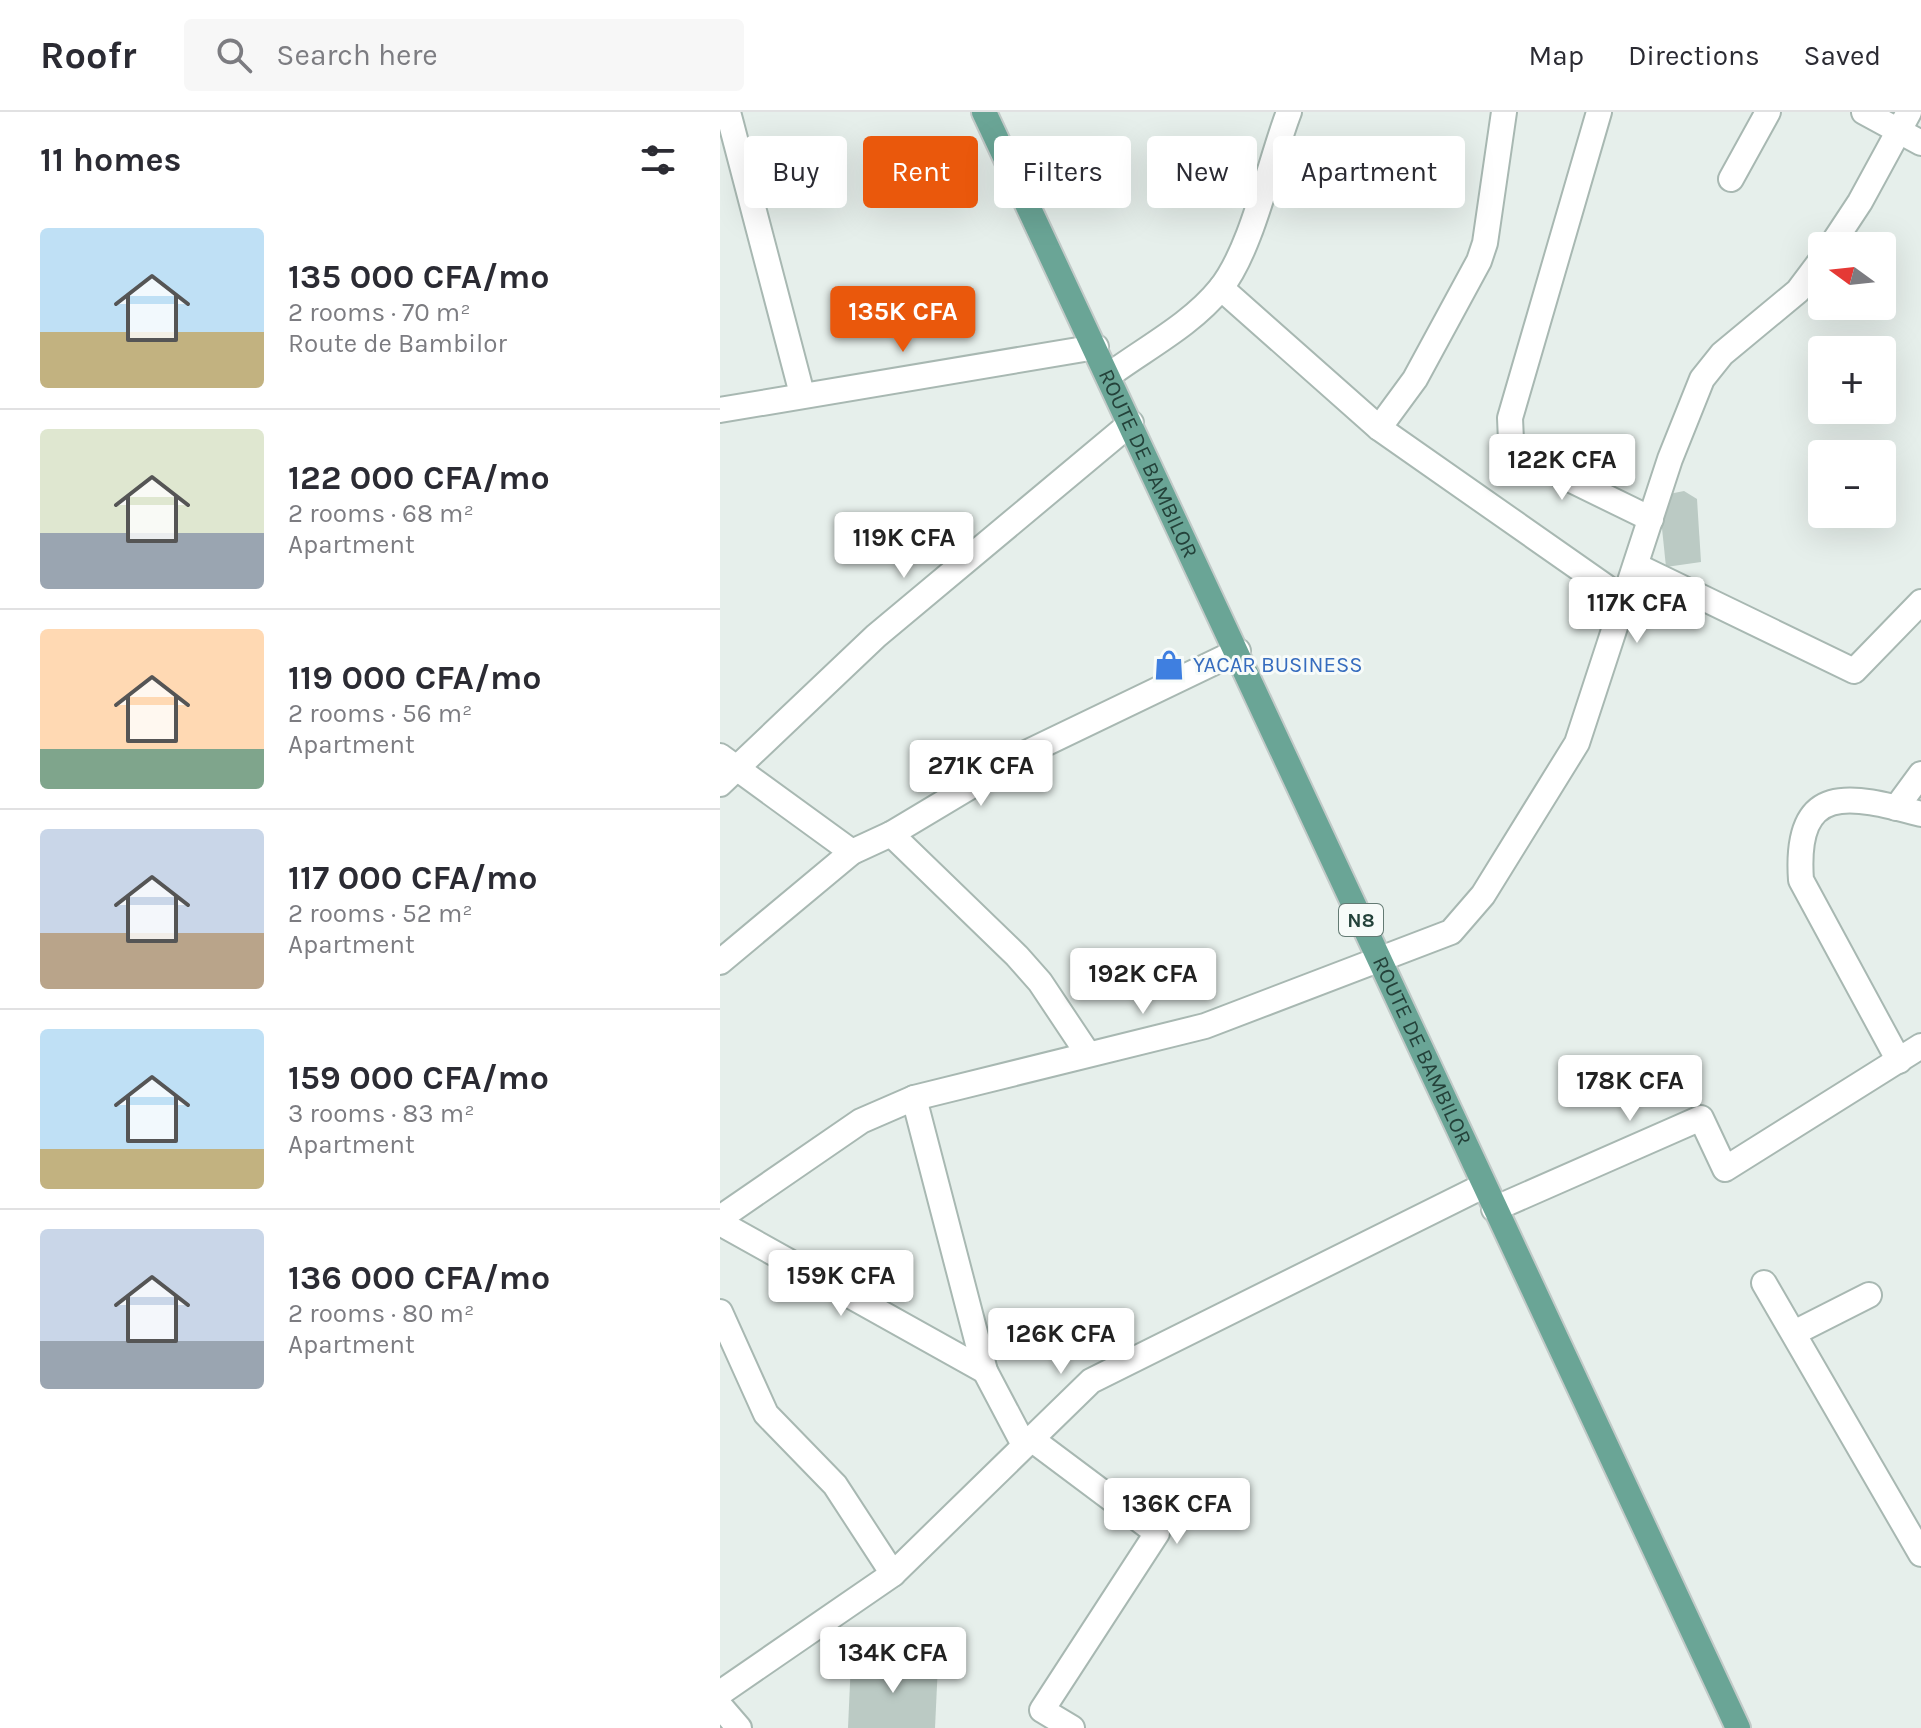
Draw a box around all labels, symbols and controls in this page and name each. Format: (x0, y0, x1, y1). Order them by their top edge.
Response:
search box (184, 19, 744, 91)
text: Roofr (40, 33, 136, 78)
icon: search (212, 33, 256, 77)
text: Search here (276, 37, 438, 73)
text: Map (1529, 39, 1584, 72)
text: Directions (1628, 39, 1760, 72)
text: Saved (1804, 39, 1881, 72)
chip: Buy (744, 136, 847, 208)
chip: Rent (863, 136, 978, 208)
chip: Filters (994, 136, 1131, 208)
chip: New (1147, 136, 1257, 208)
chip: Apartment (1273, 136, 1465, 208)
icon: filters (636, 138, 680, 182)
text: 11 homes (40, 140, 182, 180)
north arrow (1808, 232, 1896, 320)
map controls (1808, 232, 1896, 528)
text: 135 000 CFA/mo (288, 257, 550, 297)
icon: home (104, 260, 200, 356)
pin: 135K CFA (820, 286, 986, 354)
text: 135K CFA (848, 296, 958, 327)
text: 2 rooms · 70 m² (288, 297, 471, 328)
text: Route de Bambilor (288, 328, 507, 359)
button: + (1808, 336, 1896, 424)
street label: ROUTE DE BAMBILOR (1093, 365, 1203, 562)
pin: 122K CFA (1479, 434, 1645, 502)
button: − (1808, 440, 1896, 528)
text: 122K CFA (1507, 444, 1617, 475)
text: 122 000 CFA/mo (288, 458, 550, 498)
icon: home (104, 461, 200, 557)
text: 2 rooms · 68 m² (288, 498, 474, 529)
pin: 119K CFA (821, 512, 987, 580)
text: 119K CFA (852, 522, 956, 553)
text: Apartment (288, 529, 415, 560)
pin: 117K CFA (1554, 577, 1720, 645)
text: 117K CFA (1587, 587, 1687, 618)
shop icon: YACAR BUSINESS (1152, 648, 1186, 682)
place label: YACAR BUSINESS (1193, 652, 1363, 678)
text: 119 000 CFA/mo (288, 658, 541, 698)
icon: home (104, 661, 200, 757)
text: 2 rooms · 56 m² (288, 698, 473, 729)
text: Apartment (288, 729, 415, 760)
pin: 271K CFA (898, 740, 1064, 808)
text: 271K CFA (928, 750, 1034, 781)
text: 117 000 CFA/mo (288, 858, 538, 898)
icon: home (104, 861, 200, 957)
text: 2 rooms · 52 m² (288, 898, 473, 929)
road number: N8 (1339, 904, 1383, 936)
text: Apartment (288, 929, 415, 960)
pin: 192K CFA (1060, 948, 1226, 1016)
street label: ROUTE DE BAMBILOR (1367, 952, 1477, 1150)
text: 192K CFA (1088, 958, 1198, 989)
pin: 178K CFA (1547, 1055, 1713, 1123)
text: 159 000 CFA/mo (288, 1058, 549, 1098)
icon: home (104, 1061, 200, 1157)
text: 178K CFA (1576, 1065, 1684, 1096)
text: 3 rooms · 83 m² (288, 1098, 475, 1129)
text: Apartment (288, 1129, 415, 1160)
pin: 159K CFA (758, 1250, 924, 1318)
text: 136 000 CFA/mo (288, 1258, 550, 1298)
text: 159K CFA (786, 1260, 896, 1291)
icon: home (104, 1261, 200, 1357)
text: 2 rooms · 80 m² (288, 1298, 474, 1329)
pin: 126K CFA (978, 1308, 1144, 1376)
text: 126K CFA (1006, 1318, 1116, 1349)
text: Apartment (288, 1329, 415, 1360)
pin: 136K CFA (1094, 1478, 1260, 1546)
text: 136K CFA (1122, 1488, 1232, 1519)
pin: 134K CFA (810, 1627, 976, 1695)
text: 134K CFA (838, 1637, 948, 1668)

